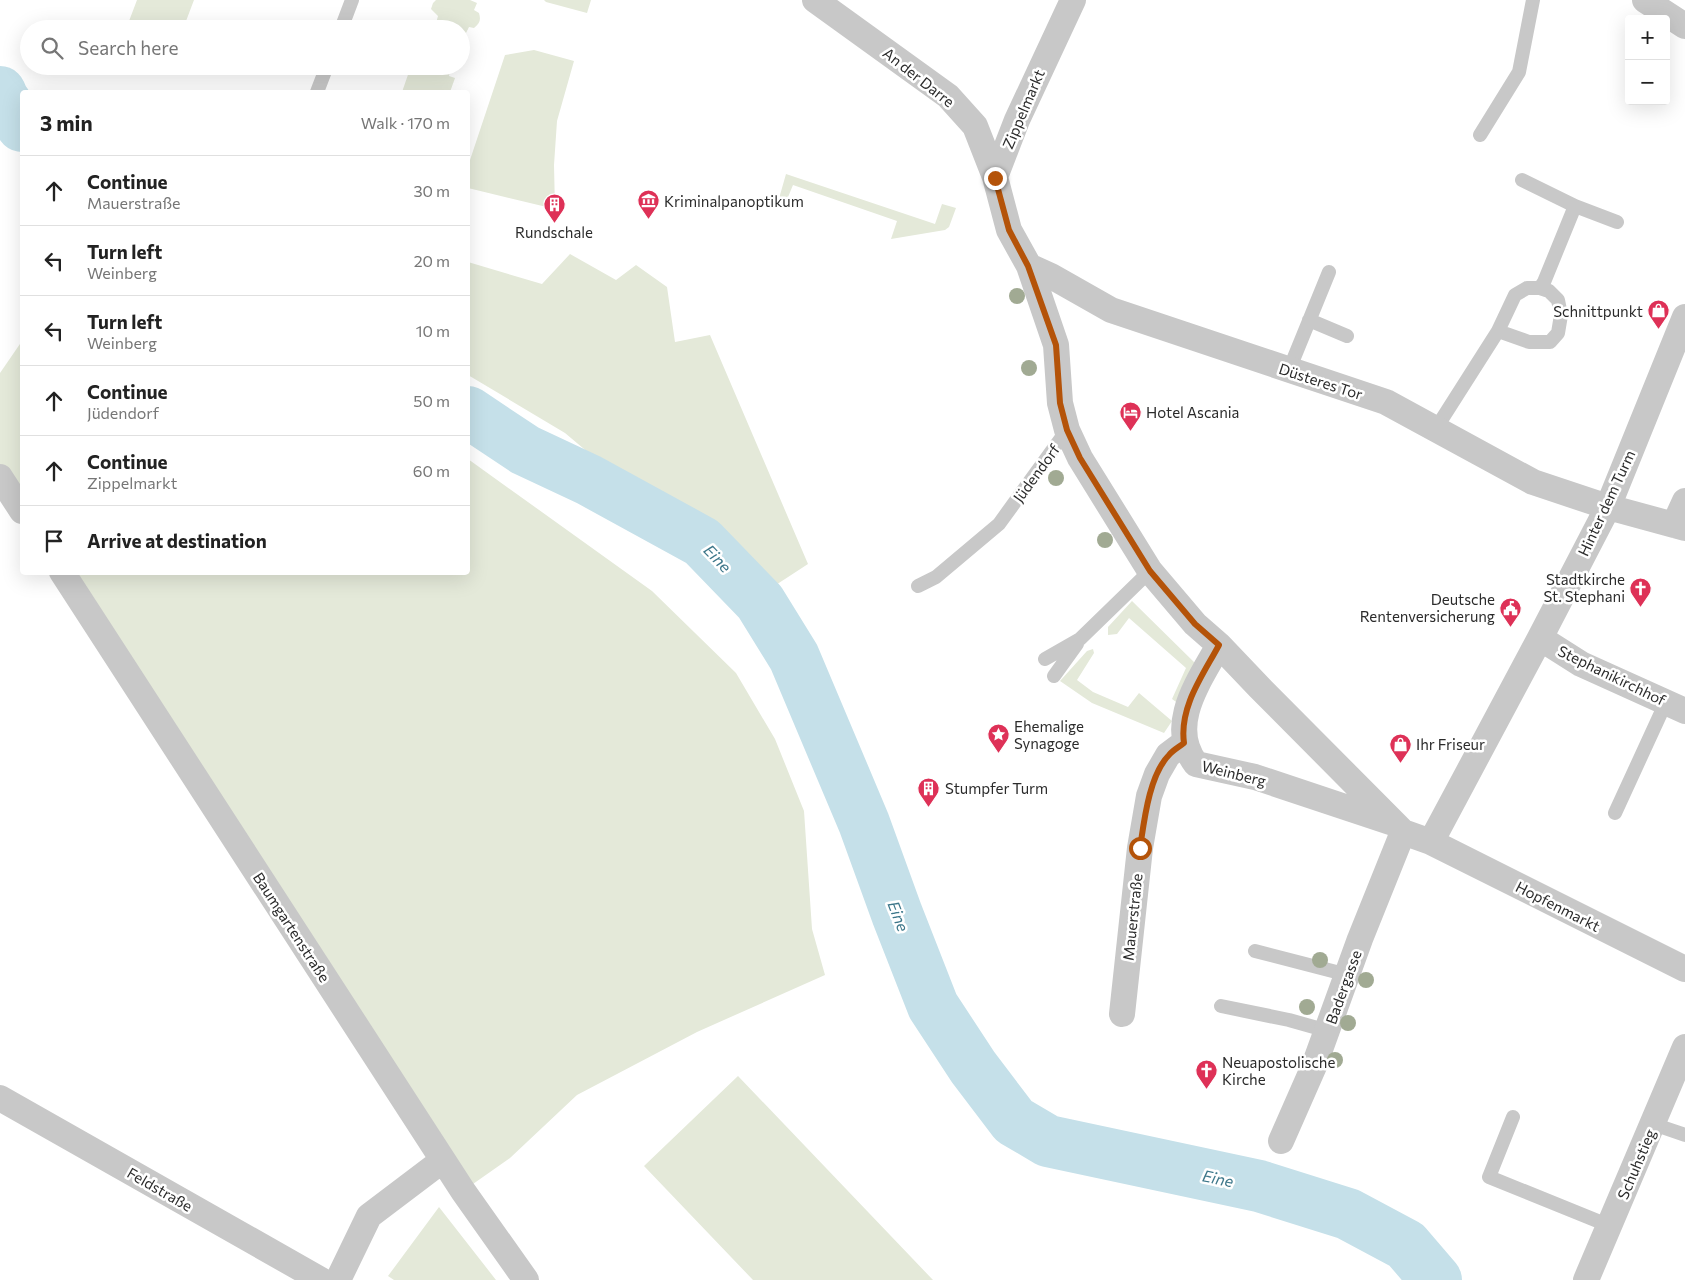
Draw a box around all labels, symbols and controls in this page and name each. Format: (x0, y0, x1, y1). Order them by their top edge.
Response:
map controls (1625, 15, 1670, 105)
button: + (1625, 15, 1670, 60)
search box (20, 20, 470, 75)
icon: search (38, 34, 66, 62)
text: Search here (78, 36, 178, 59)
street label: An der Darre (880, 43, 958, 111)
button: − (1625, 60, 1670, 105)
street label: Zippelmarkt (998, 67, 1048, 151)
text: 3 min (40, 110, 93, 135)
text: Walk · 170 m (361, 113, 450, 132)
route end (984, 167, 1007, 190)
text: Continue (87, 170, 167, 193)
icon: ahead (40, 177, 68, 205)
text: 30 m (413, 181, 450, 200)
museum icon: Kriminalpanoptikum (636, 189, 660, 220)
building icon: Rundschale (542, 192, 566, 223)
place label: Kriminalpanoptikum (664, 192, 804, 210)
text: Mauerstraße (87, 193, 181, 212)
place label: Rundschale (515, 223, 593, 241)
text: Turn left (87, 240, 162, 263)
icon: left (40, 247, 68, 275)
text: 20 m (414, 251, 450, 270)
text: Weinberg (87, 263, 157, 282)
shop icon: Schnittpunkt (1647, 299, 1671, 330)
place label: Schnittpunkt (1553, 302, 1643, 320)
text: Turn left (87, 310, 162, 333)
icon: left (40, 317, 68, 345)
text: 10 m (416, 321, 450, 340)
text: Weinberg (87, 333, 157, 352)
street label: Düsteres Tor (1277, 359, 1365, 403)
text: Continue (87, 380, 167, 403)
icon: ahead (40, 387, 68, 415)
text: 50 m (413, 391, 450, 410)
hotel icon: Hotel Ascania (1118, 400, 1142, 431)
text: Jüdendorf (87, 403, 159, 422)
place label: Hotel Ascania (1146, 403, 1239, 421)
street label: Jüdendorf (1009, 440, 1063, 506)
street label: Hinter dem Turm (1574, 447, 1638, 559)
text: Continue (87, 450, 167, 473)
icon: ahead (40, 457, 68, 485)
text: 60 m (413, 461, 450, 480)
text: Zippelmarkt (87, 473, 177, 492)
icon: arrive (40, 527, 68, 555)
text: Arrive at destination (87, 529, 267, 552)
water label: Eine (700, 540, 736, 576)
place label: Stadtkirche St. Stephani (1543, 570, 1625, 605)
church icon: Stadtkirche St. Stephani (1629, 576, 1653, 607)
place label: Deutsche Rentenversicherung (1360, 590, 1495, 625)
public building icon: Deutsche Rentenversicherung (1499, 596, 1523, 627)
street label: Stephanikirchhof (1555, 641, 1669, 709)
place label: Ehemalige Synagoge (1014, 717, 1084, 752)
place icon: Ehemalige Synagoge (986, 723, 1010, 754)
shop icon: Ihr Friseur (1388, 732, 1412, 763)
place label: Ihr Friseur (1416, 735, 1485, 753)
street label: Weinberg (1200, 756, 1268, 790)
building icon: Stumpfer Turm (917, 776, 941, 807)
place label: Stumpfer Turm (945, 779, 1048, 797)
route start (1129, 837, 1152, 860)
street label: Baumgartenstraße (250, 869, 334, 985)
street label: Mauerstraße (1118, 872, 1146, 962)
street label: Hopfenmarkt (1513, 877, 1603, 935)
water label: Eine (885, 898, 914, 934)
street label: Badergasse (1321, 947, 1365, 1026)
place label: Neuapostolische Kirche (1222, 1053, 1335, 1088)
church icon: Neuapostolische Kirche (1194, 1059, 1218, 1090)
street label: Schuhstieg (1613, 1126, 1659, 1202)
street label: Feldstraße (124, 1163, 196, 1215)
water label: Eine (1201, 1165, 1236, 1191)

